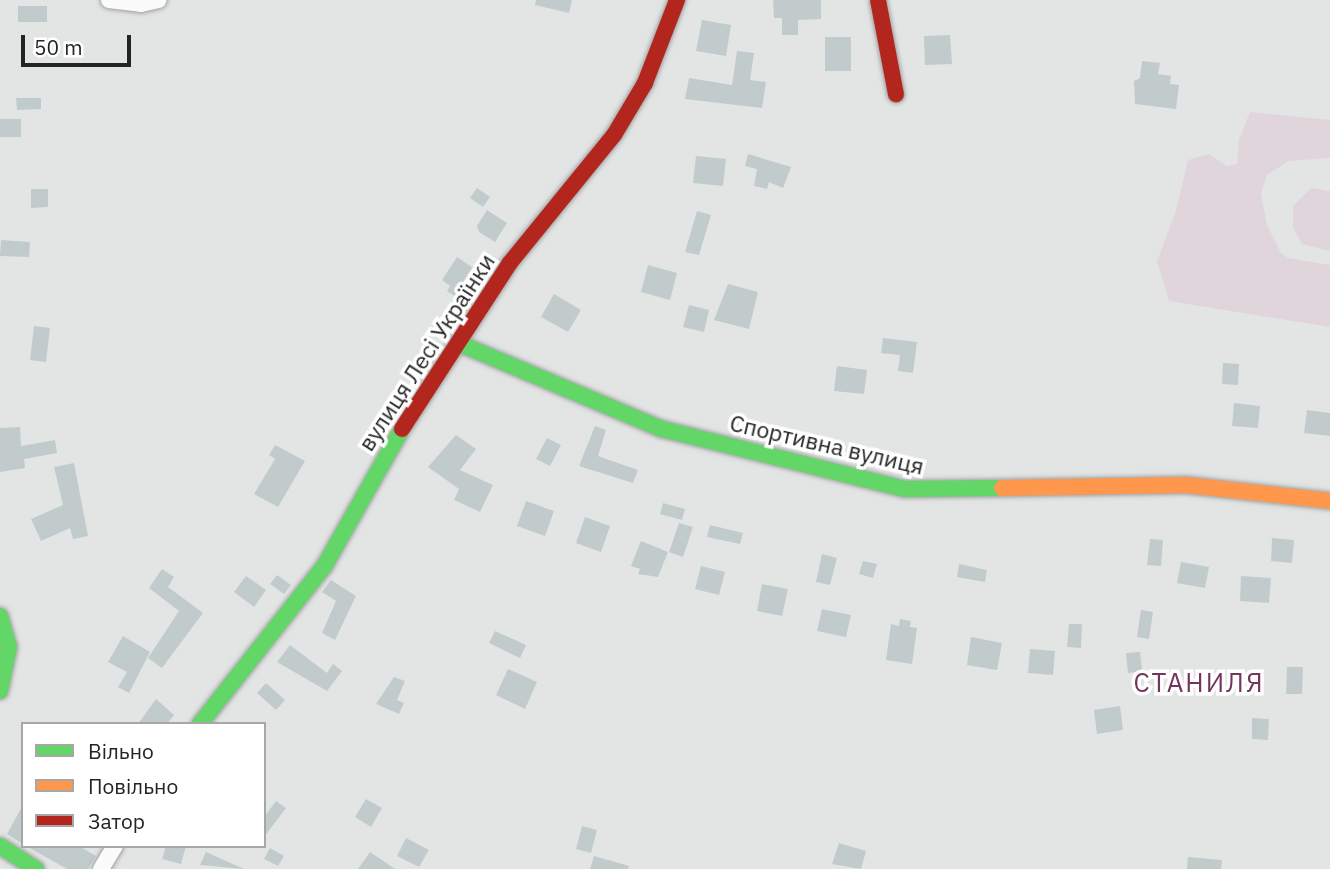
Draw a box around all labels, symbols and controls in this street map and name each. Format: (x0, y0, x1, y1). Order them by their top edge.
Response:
scale bar (24, 21, 135, 65)
text: 50 m (34, 33, 83, 61)
street label: вулиця Лесі Українки (352, 248, 500, 456)
street label: Спортивна вулиця (727, 408, 927, 480)
district label: СТАНИЛЯ (1134, 667, 1264, 699)
legend (21, 722, 266, 848)
text: Вільно (88, 737, 154, 765)
text: Повільно (88, 772, 178, 800)
text: Затор (88, 807, 145, 835)

